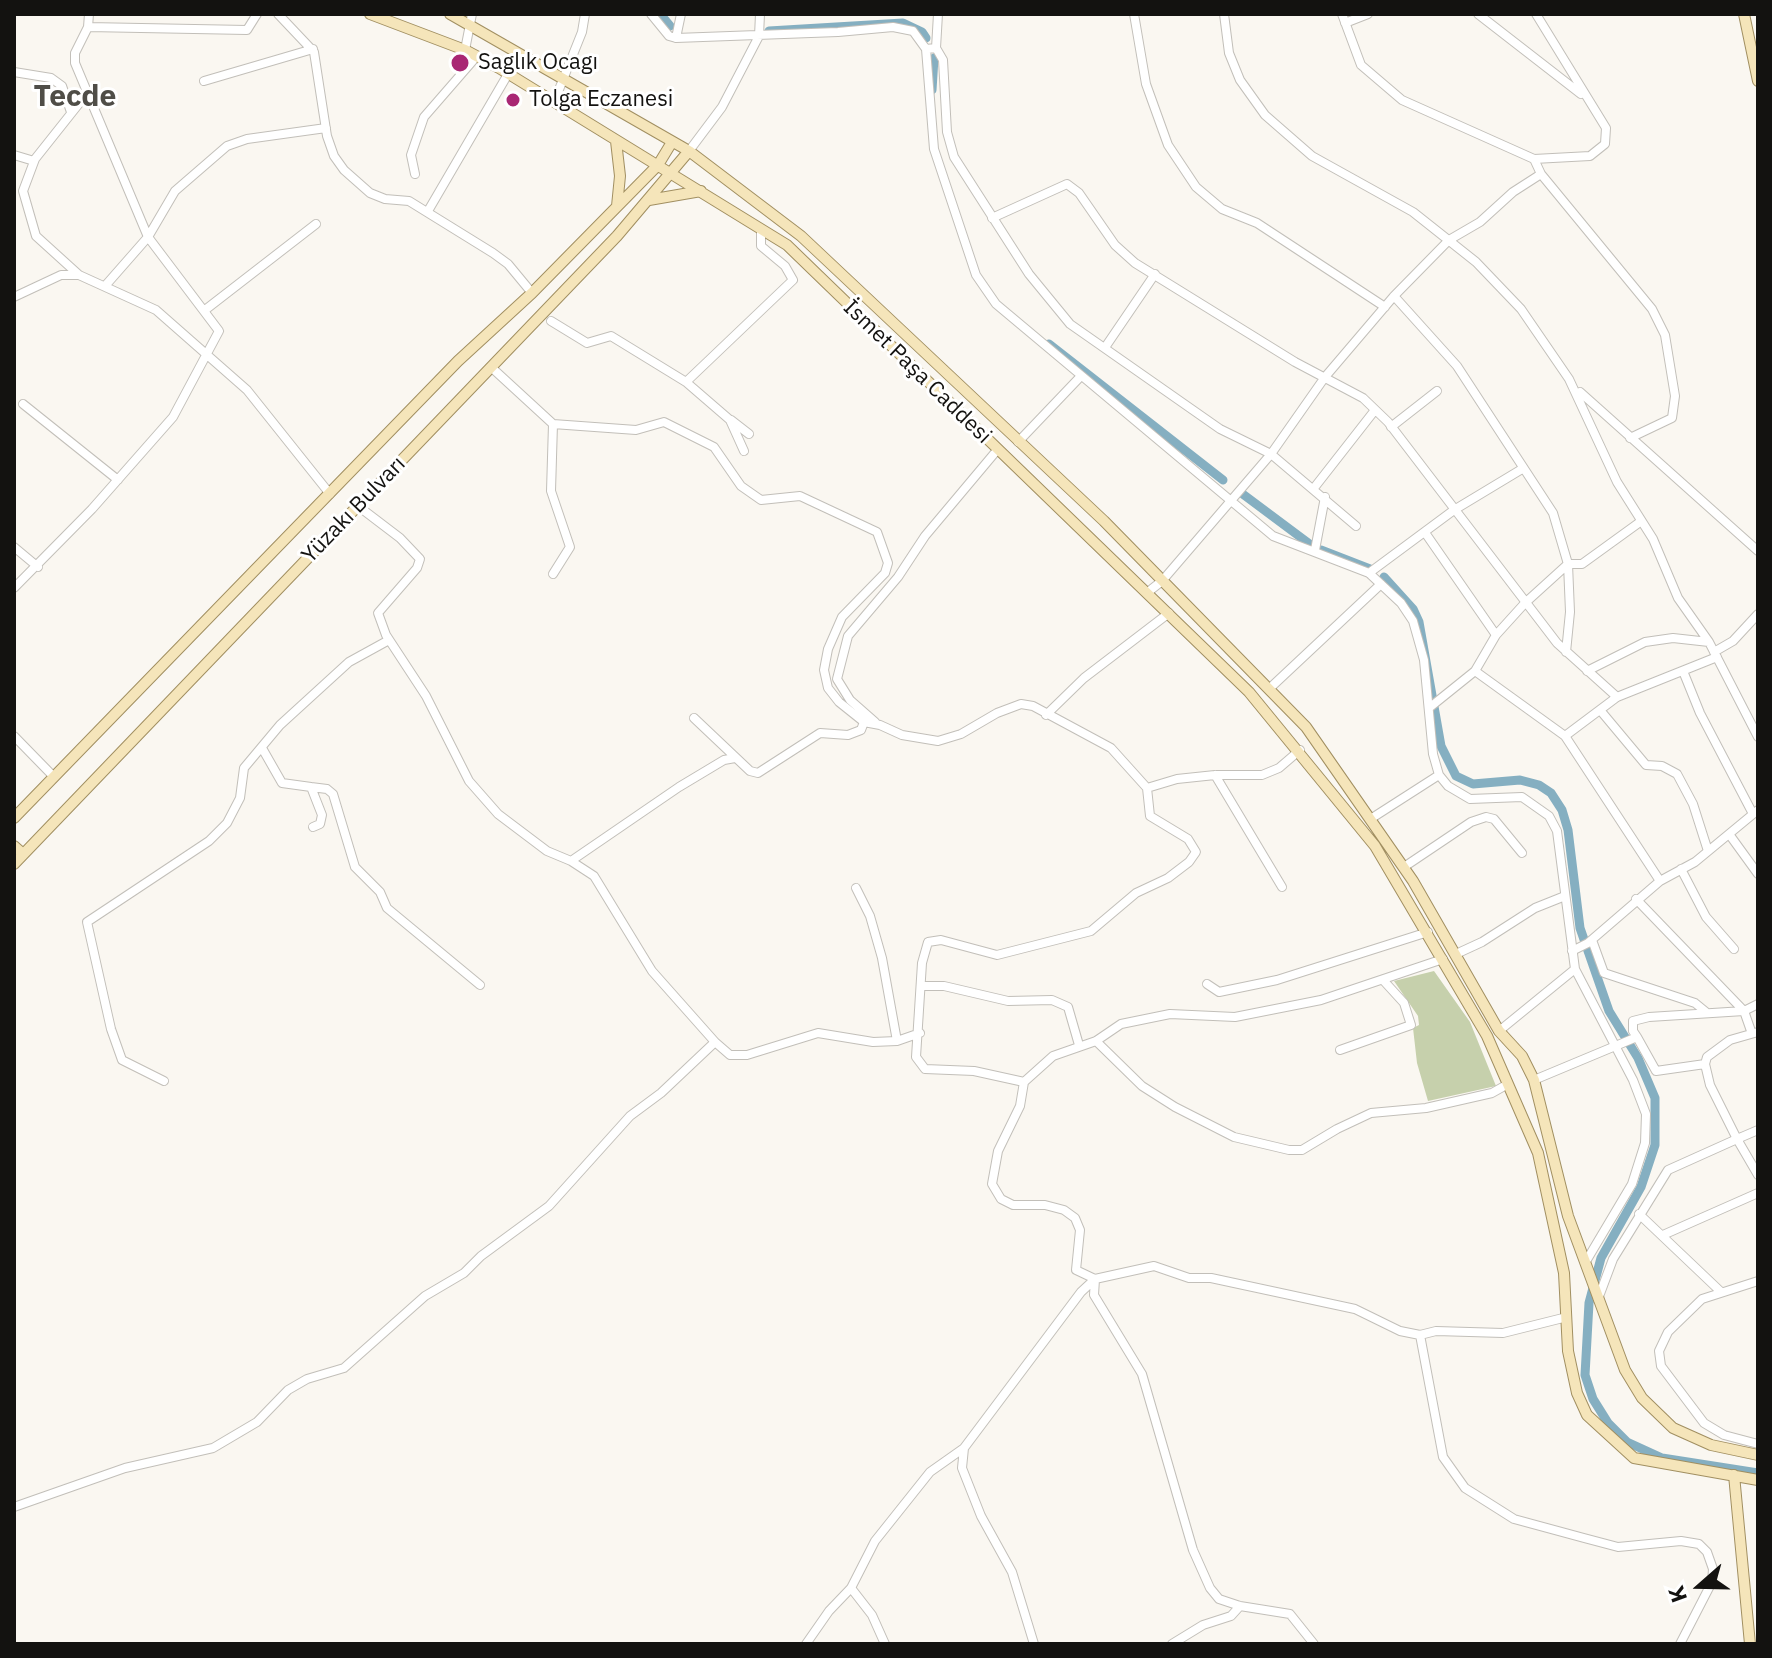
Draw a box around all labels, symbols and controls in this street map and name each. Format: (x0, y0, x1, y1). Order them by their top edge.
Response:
place label: Saglık Ocagı (478, 50, 598, 76)
marker: Saglık Ocagı (449, 52, 471, 74)
district label: Tecde (34, 79, 116, 115)
place label: Tolga Eczanesi (529, 87, 673, 113)
marker: Tolga Eczanesi (504, 91, 522, 109)
street label: İsmet Paşa Caddesi (838, 295, 996, 449)
street label: Yüzakı Bulvarı (297, 451, 411, 569)
north arrow (1660, 1546, 1740, 1626)
text: K (1661, 1582, 1693, 1607)

